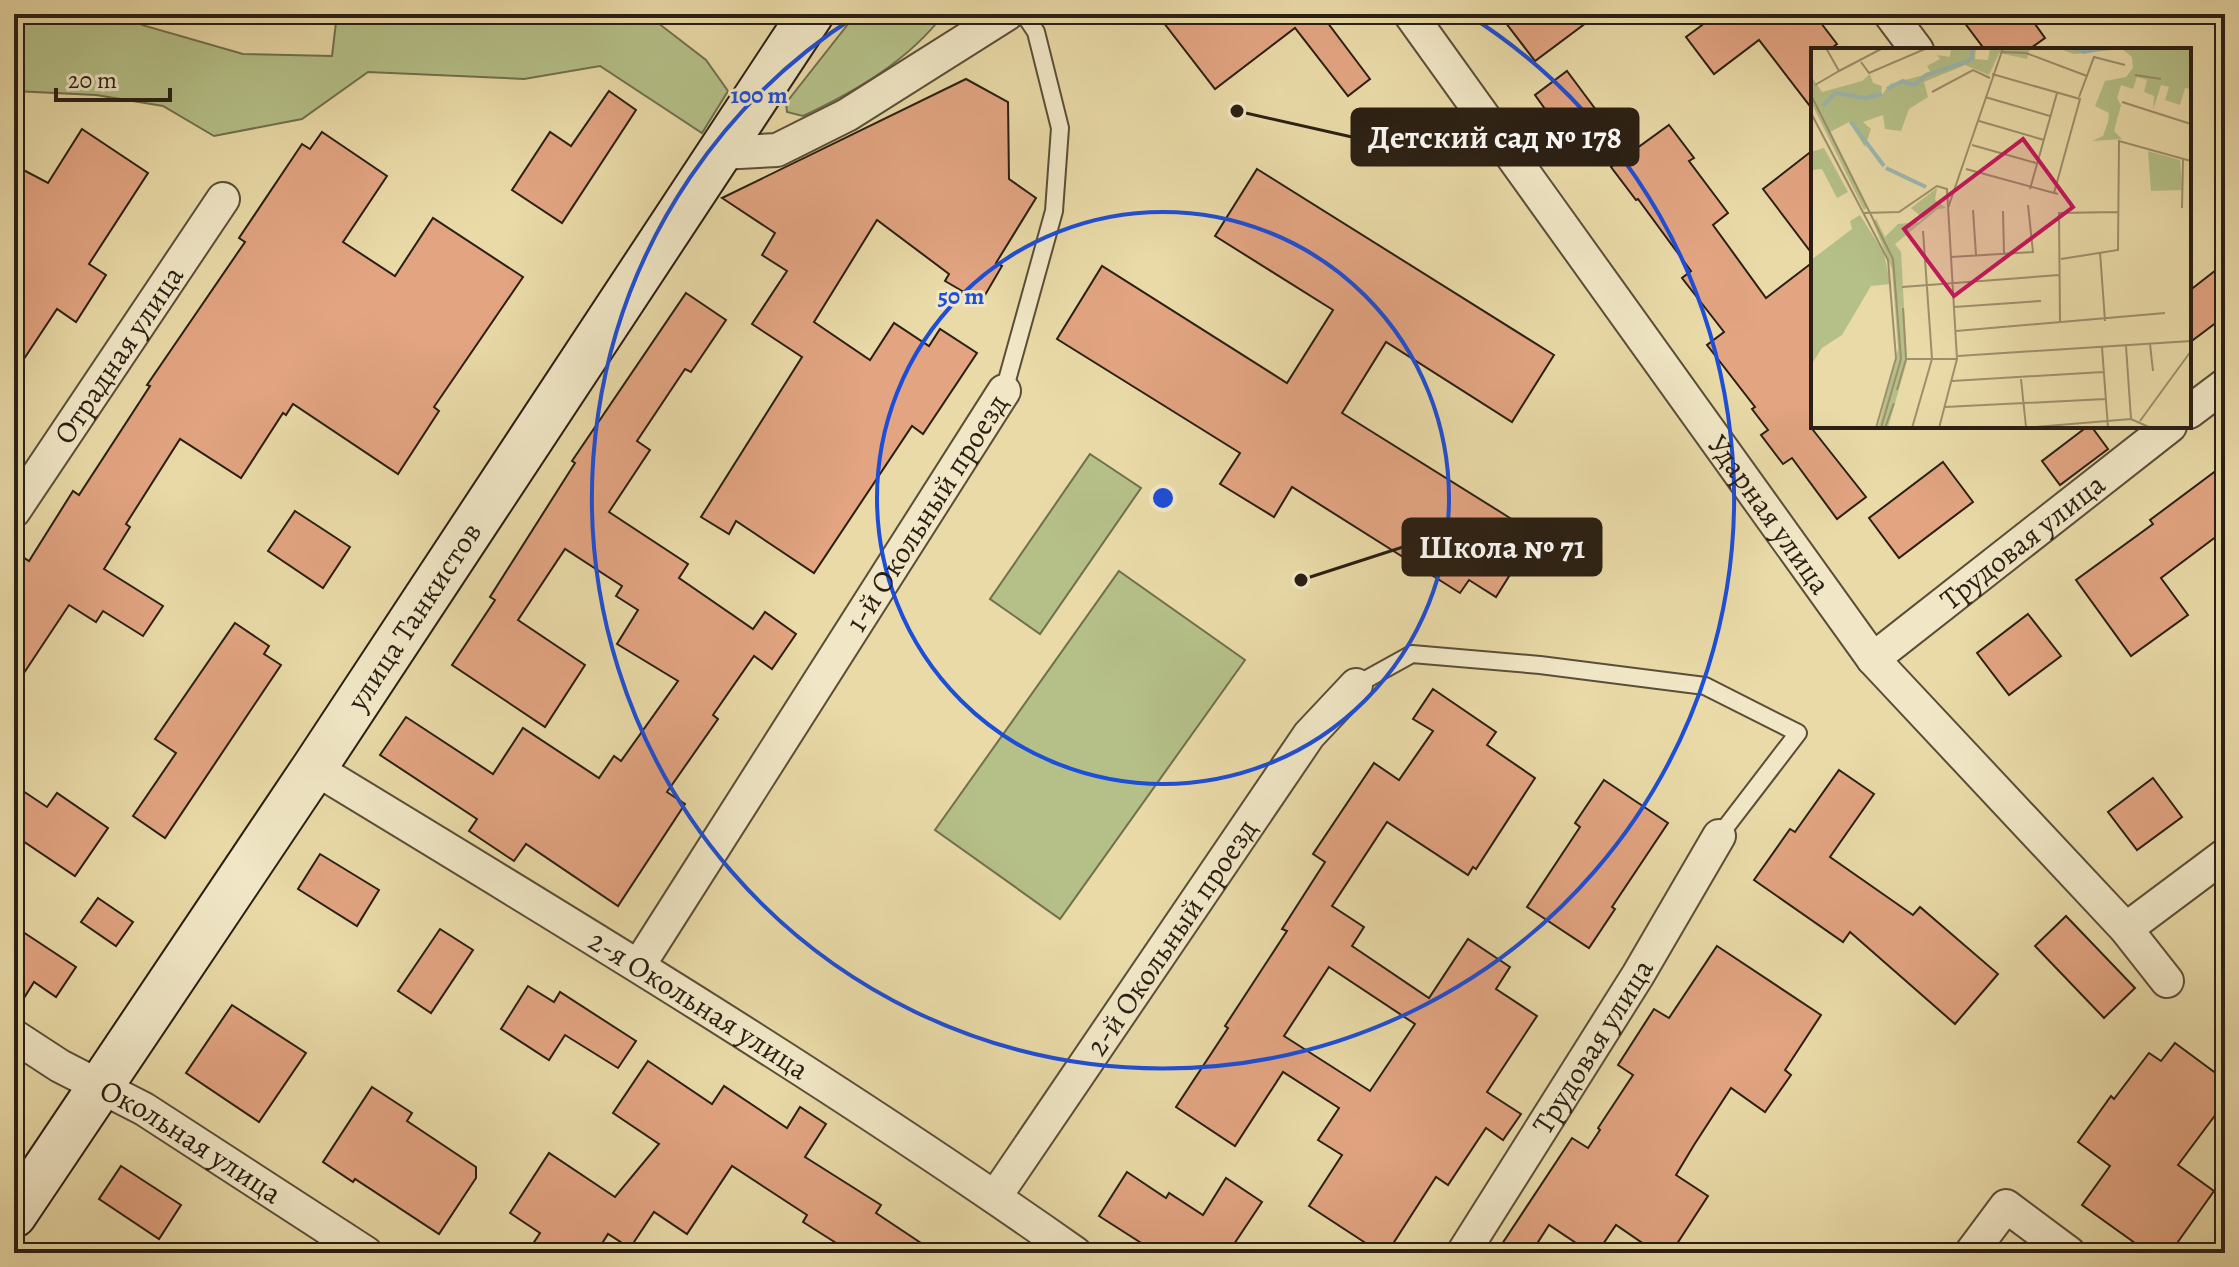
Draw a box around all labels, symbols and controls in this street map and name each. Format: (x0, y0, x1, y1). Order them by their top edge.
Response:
inset map (1811, 48, 2191, 428)
scale bar (56, 52, 170, 102)
text: 20 m (68, 64, 117, 96)
text: 100 m (730, 79, 788, 111)
callout: Детский сад № 178 (1352, 109, 1638, 165)
text: Детский сад № 178 (1368, 115, 1622, 159)
street label: Отрадная улица (44, 258, 193, 452)
text: 50 m (938, 280, 984, 312)
street label: 1-й Окольный проезд (836, 386, 1017, 639)
street label: Ударная улица (1698, 427, 1840, 602)
street label: Трудовая улица (1932, 464, 2113, 619)
centre of rings (1149, 484, 1177, 512)
street label: улица Танкистов (337, 514, 491, 719)
callout: Школа № 71 (1403, 519, 1601, 575)
text: Школа № 71 (1419, 525, 1585, 569)
street label: 2-й Окольный проезд (1077, 811, 1266, 1064)
street label: 2-я Окольная улица (581, 921, 817, 1089)
street label: Трудовая улица (1523, 952, 1663, 1142)
street label: Окольная улица (93, 1070, 290, 1213)

